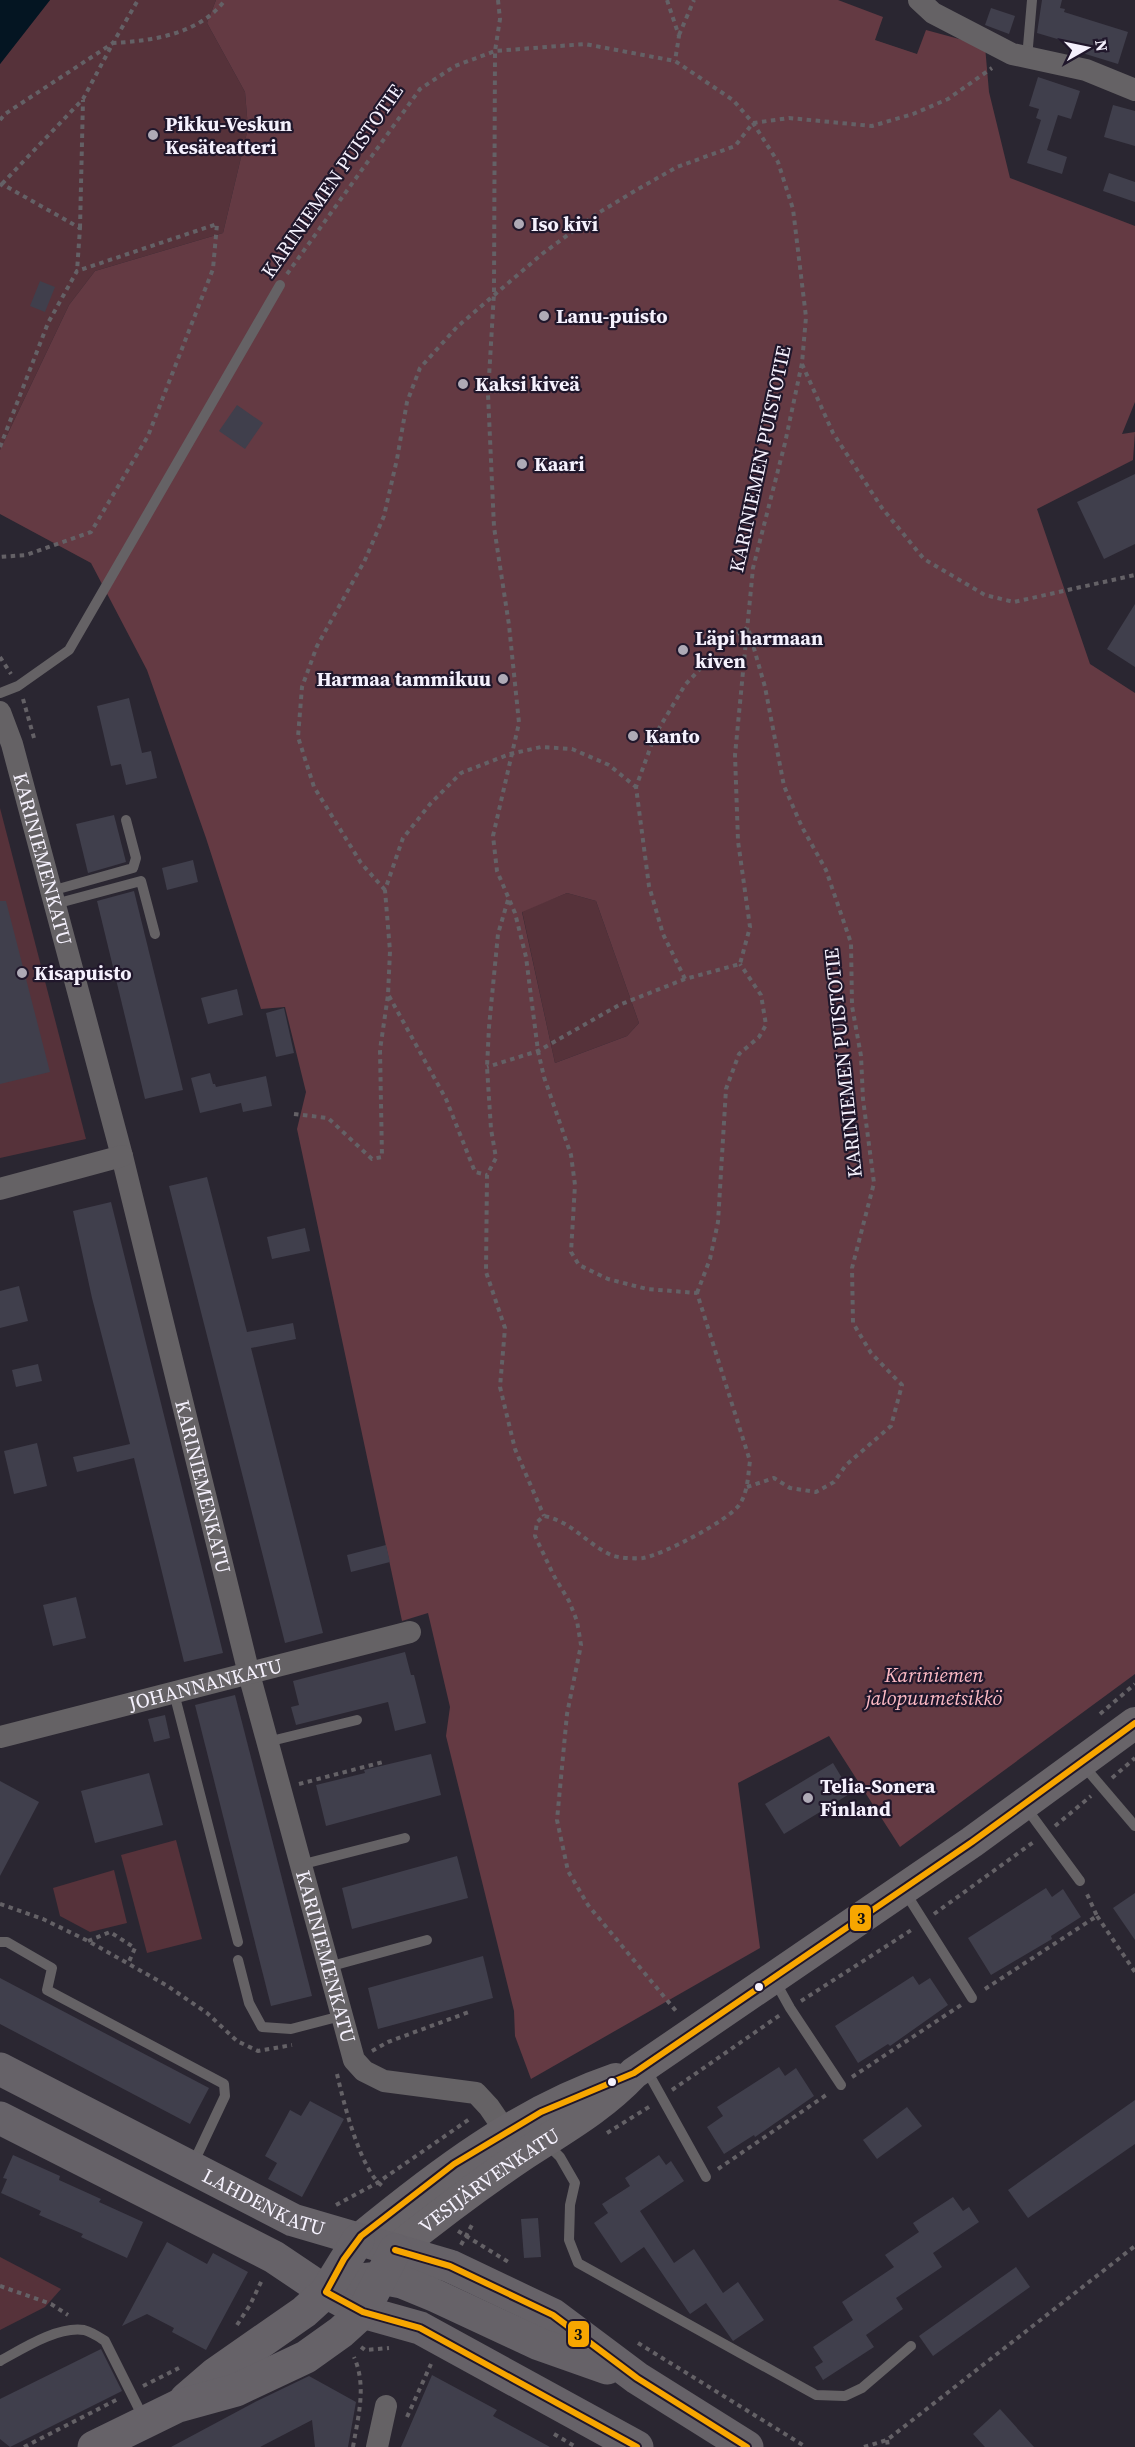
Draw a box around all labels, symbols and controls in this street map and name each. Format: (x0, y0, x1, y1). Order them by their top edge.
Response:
north arrow (1057, 18, 1117, 78)
text: N (1090, 38, 1114, 53)
street label: KARINIEMEN PUISTOTIE (254, 78, 410, 284)
place label: Pikku-Veskun Kesäteatteri (165, 110, 292, 161)
marker: Pikku-Veskun Kesäteatteri (146, 128, 160, 142)
place label: Iso kivi (531, 210, 598, 238)
marker: Iso kivi (512, 217, 526, 231)
place label: Lanu-puisto (556, 302, 667, 330)
marker: Lanu-puisto (537, 309, 551, 323)
street label: KARINIEMEN PUISTOTIE (722, 343, 798, 575)
place label: Kaksi kiveä (475, 370, 580, 398)
marker: Kaksi kiveä (456, 377, 470, 391)
place label: Kaari (534, 450, 585, 478)
marker: Kaari (515, 457, 529, 471)
place label: Läpi harmaan kiven (695, 624, 823, 675)
marker: Läpi harmaan kiven (676, 643, 690, 657)
place label: Harmaa tammikuu (316, 665, 491, 693)
marker: Harmaa tammikuu (496, 672, 510, 686)
place label: Kanto (645, 722, 700, 750)
marker: Kanto (626, 729, 640, 743)
street label: KARINIEMENKATU (6, 769, 79, 948)
street label: KARINIEMEN PUISTOTIE (817, 947, 869, 1179)
place label: Kisapuisto (34, 959, 132, 987)
marker: Kisapuisto (15, 966, 29, 980)
street label: KARINIEMENKATU (168, 1397, 238, 1576)
street label: JOHANNANKATU (124, 1651, 285, 1718)
park label: Kariniemen jalopuumetsikkö (864, 1661, 1003, 1712)
place label: Telia-Sonera Finland (820, 1772, 936, 1823)
marker: Telia-Sonera Finland (801, 1791, 815, 1805)
street label: KARINIEMENKATU (289, 1867, 363, 2046)
line badge: 3 (849, 1904, 872, 1932)
text: 3 (857, 1907, 866, 1929)
unlabelled marker (753, 1981, 765, 1993)
unlabelled marker (606, 2076, 618, 2088)
street label: VESIJÄRVENKATU (413, 2121, 565, 2240)
street label: LAHDENKATU (198, 2162, 328, 2243)
line badge: 3 (567, 2320, 590, 2348)
text: 3 (574, 2323, 583, 2345)

